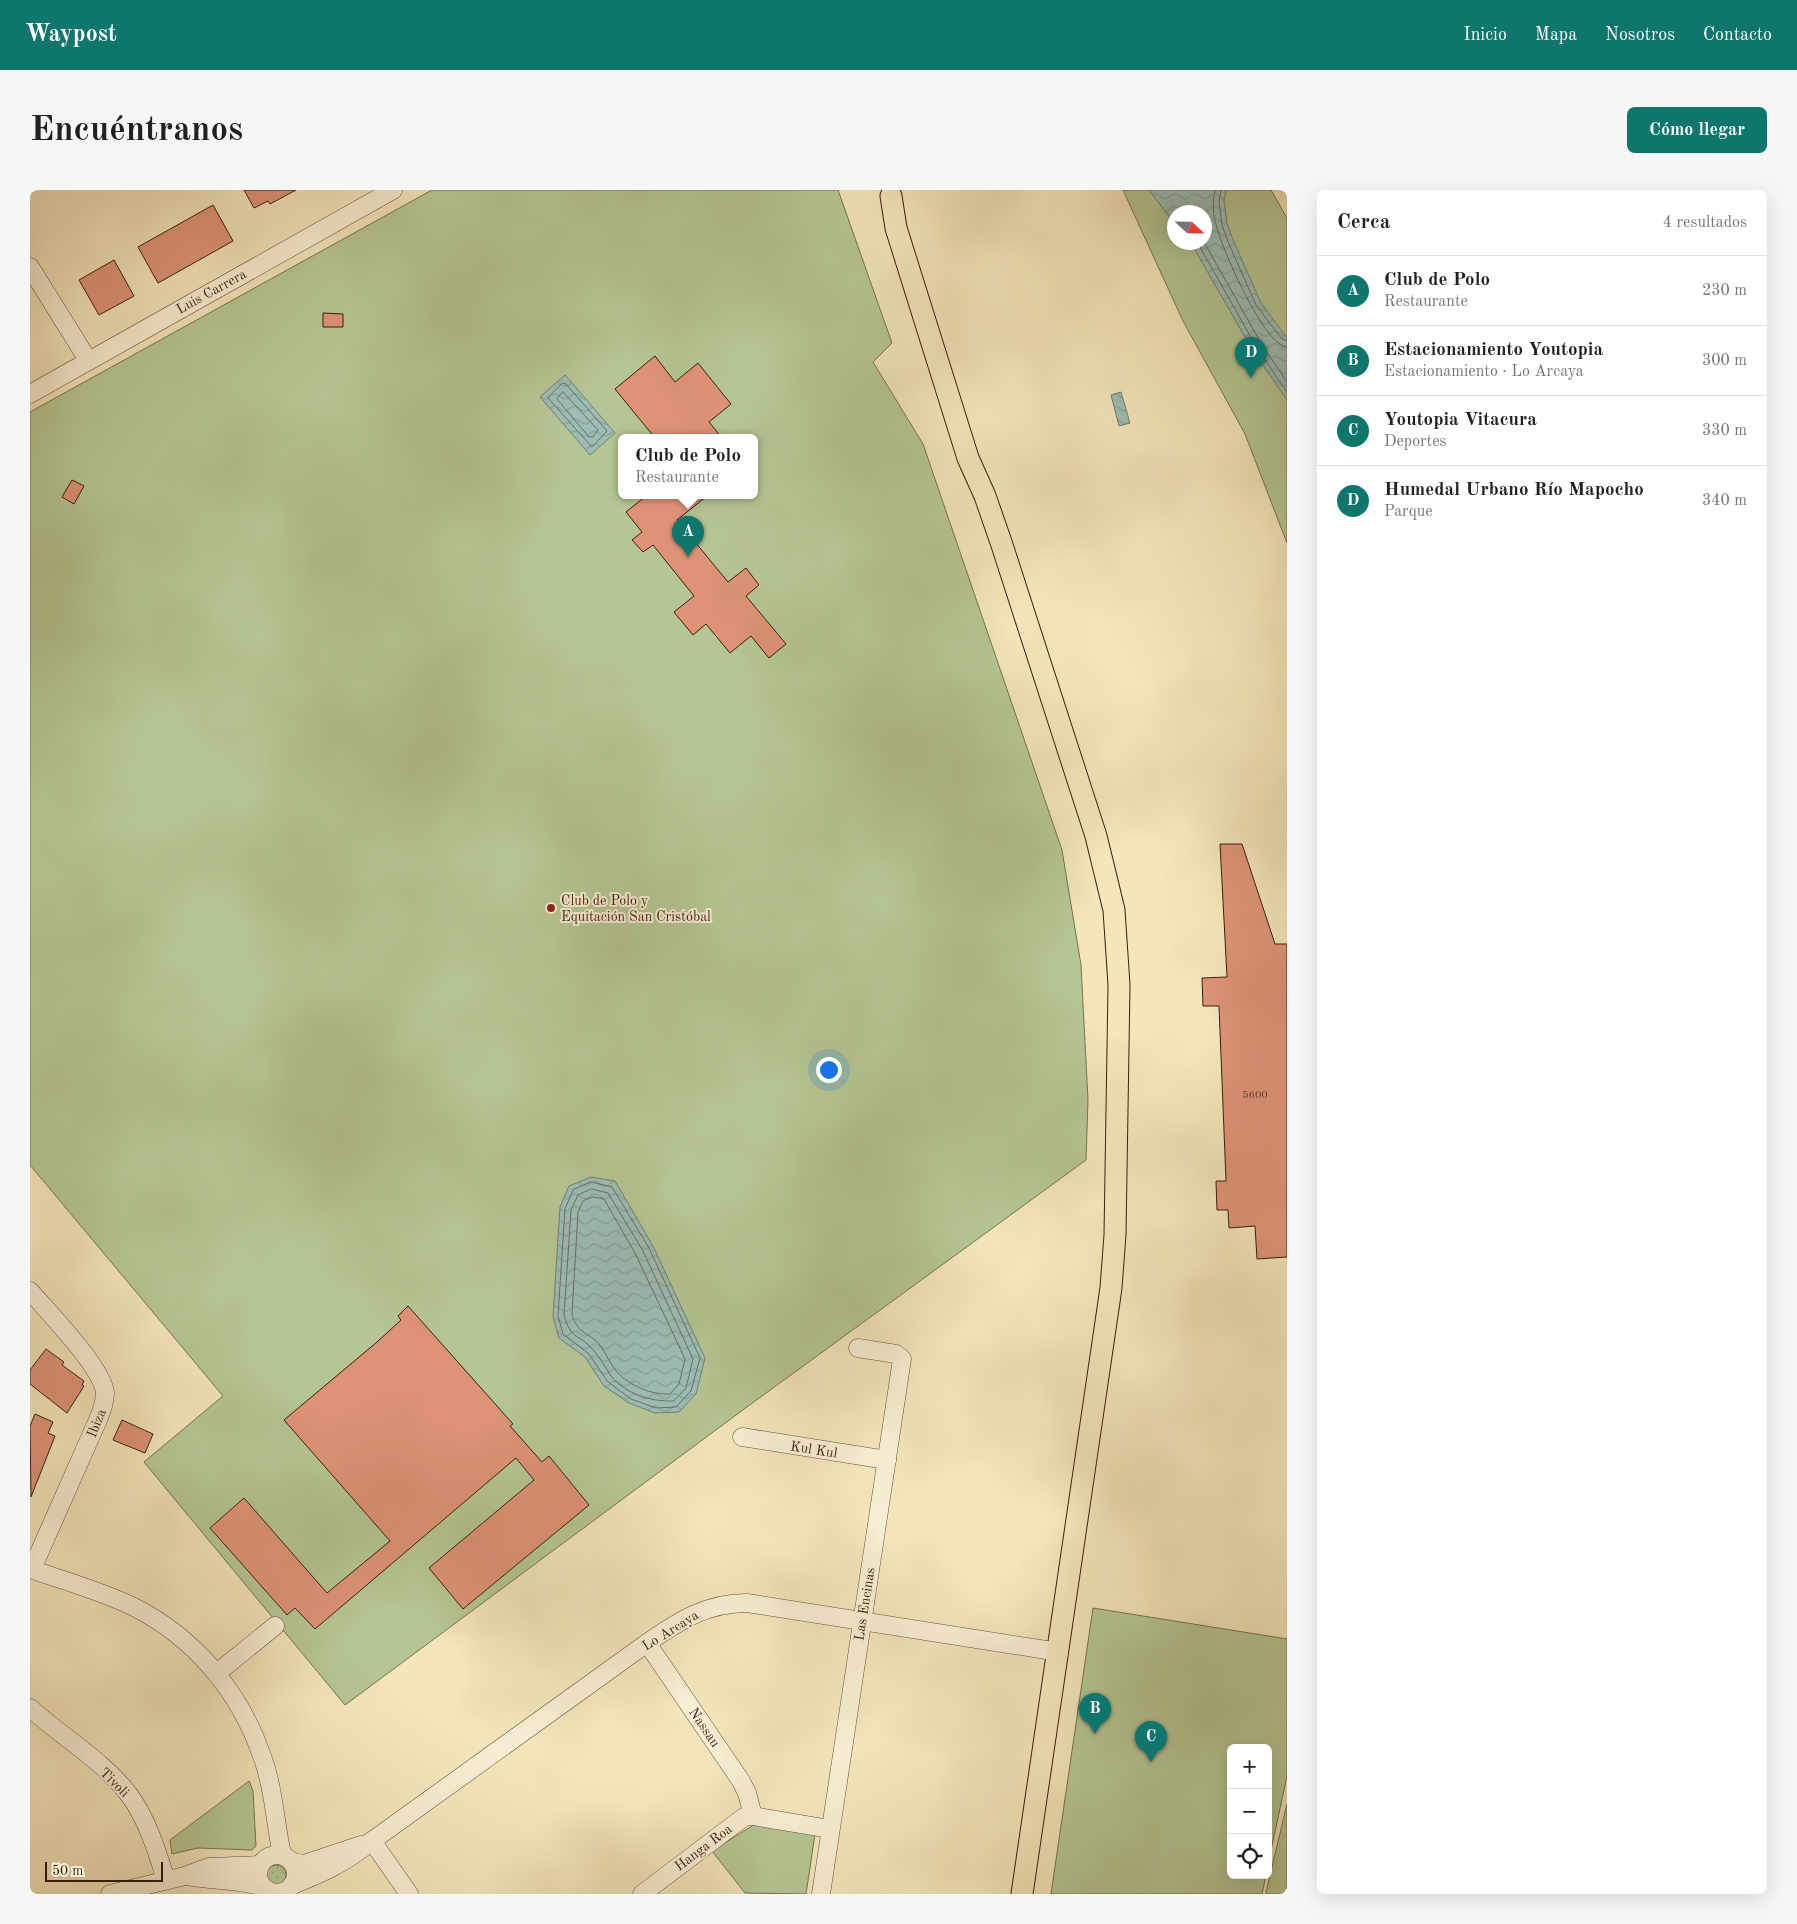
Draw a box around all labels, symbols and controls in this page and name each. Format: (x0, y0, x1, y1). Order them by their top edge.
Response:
text: Waypost (25, 23, 117, 47)
text: Inicio (1464, 26, 1507, 44)
text: Mapa (1535, 26, 1577, 44)
text: Nosotros (1605, 26, 1675, 44)
text: Contacto (1703, 26, 1772, 44)
button: Cómo llegar (1627, 107, 1767, 153)
text: Encuéntranos (30, 113, 243, 148)
north arrow (1167, 205, 1212, 250)
text: Cerca (1337, 212, 1390, 233)
text: 4 resultados (1663, 215, 1747, 231)
street label: Luis Carrera (174, 267, 249, 317)
text: Club de Polo (1384, 271, 1490, 290)
text: A (1347, 283, 1359, 299)
text: 230 m (1702, 283, 1747, 299)
text: Restaurante (1384, 294, 1468, 310)
pin: D (1235, 337, 1267, 378)
text: Estacionamiento Youtopia (1384, 341, 1603, 360)
text: B (1347, 353, 1359, 369)
text: 300 m (1702, 353, 1747, 369)
text: Estacionamiento · Lo Arcaya (1384, 364, 1584, 380)
text: Youtopia Vitacura (1384, 411, 1537, 430)
text: C (1348, 423, 1358, 439)
text: 330 m (1702, 423, 1747, 439)
popup (618, 434, 758, 499)
text: Deportes (1384, 434, 1447, 450)
text: Club de Polo (635, 447, 741, 466)
text: Restaurante (635, 470, 719, 486)
text: Humedal Urbano Río Mapocho (1384, 481, 1644, 500)
text: D (1347, 493, 1359, 509)
text: 340 m (1702, 493, 1747, 509)
text: Parque (1384, 504, 1433, 520)
pin: A (672, 516, 704, 557)
place label: Club de Polo y Equitación San Cristóbal (561, 894, 711, 924)
marker: Club de Polo y Equitación San Cristóbal (545, 902, 557, 914)
your location (816, 1057, 842, 1083)
house number: 5600 (1242, 1090, 1268, 1101)
street label: Ibiza (85, 1407, 109, 1440)
street label: Kul Kul (789, 1439, 839, 1461)
street label: Las Encinas (852, 1567, 878, 1642)
street label: Lo Arcaya (640, 1608, 701, 1654)
pin: B (1079, 1693, 1111, 1734)
street label: Nassau (686, 1705, 723, 1750)
pin: C (1135, 1721, 1167, 1762)
map controls (1227, 1744, 1272, 1879)
button: + (1227, 1744, 1272, 1789)
street label: Tivoli (97, 1765, 132, 1800)
button: − (1227, 1789, 1272, 1834)
street label: Hanga Roa (672, 1822, 735, 1874)
button: locate (1227, 1834, 1272, 1879)
scale bar (45, 1859, 162, 1882)
text: 50 m (52, 1864, 83, 1878)

